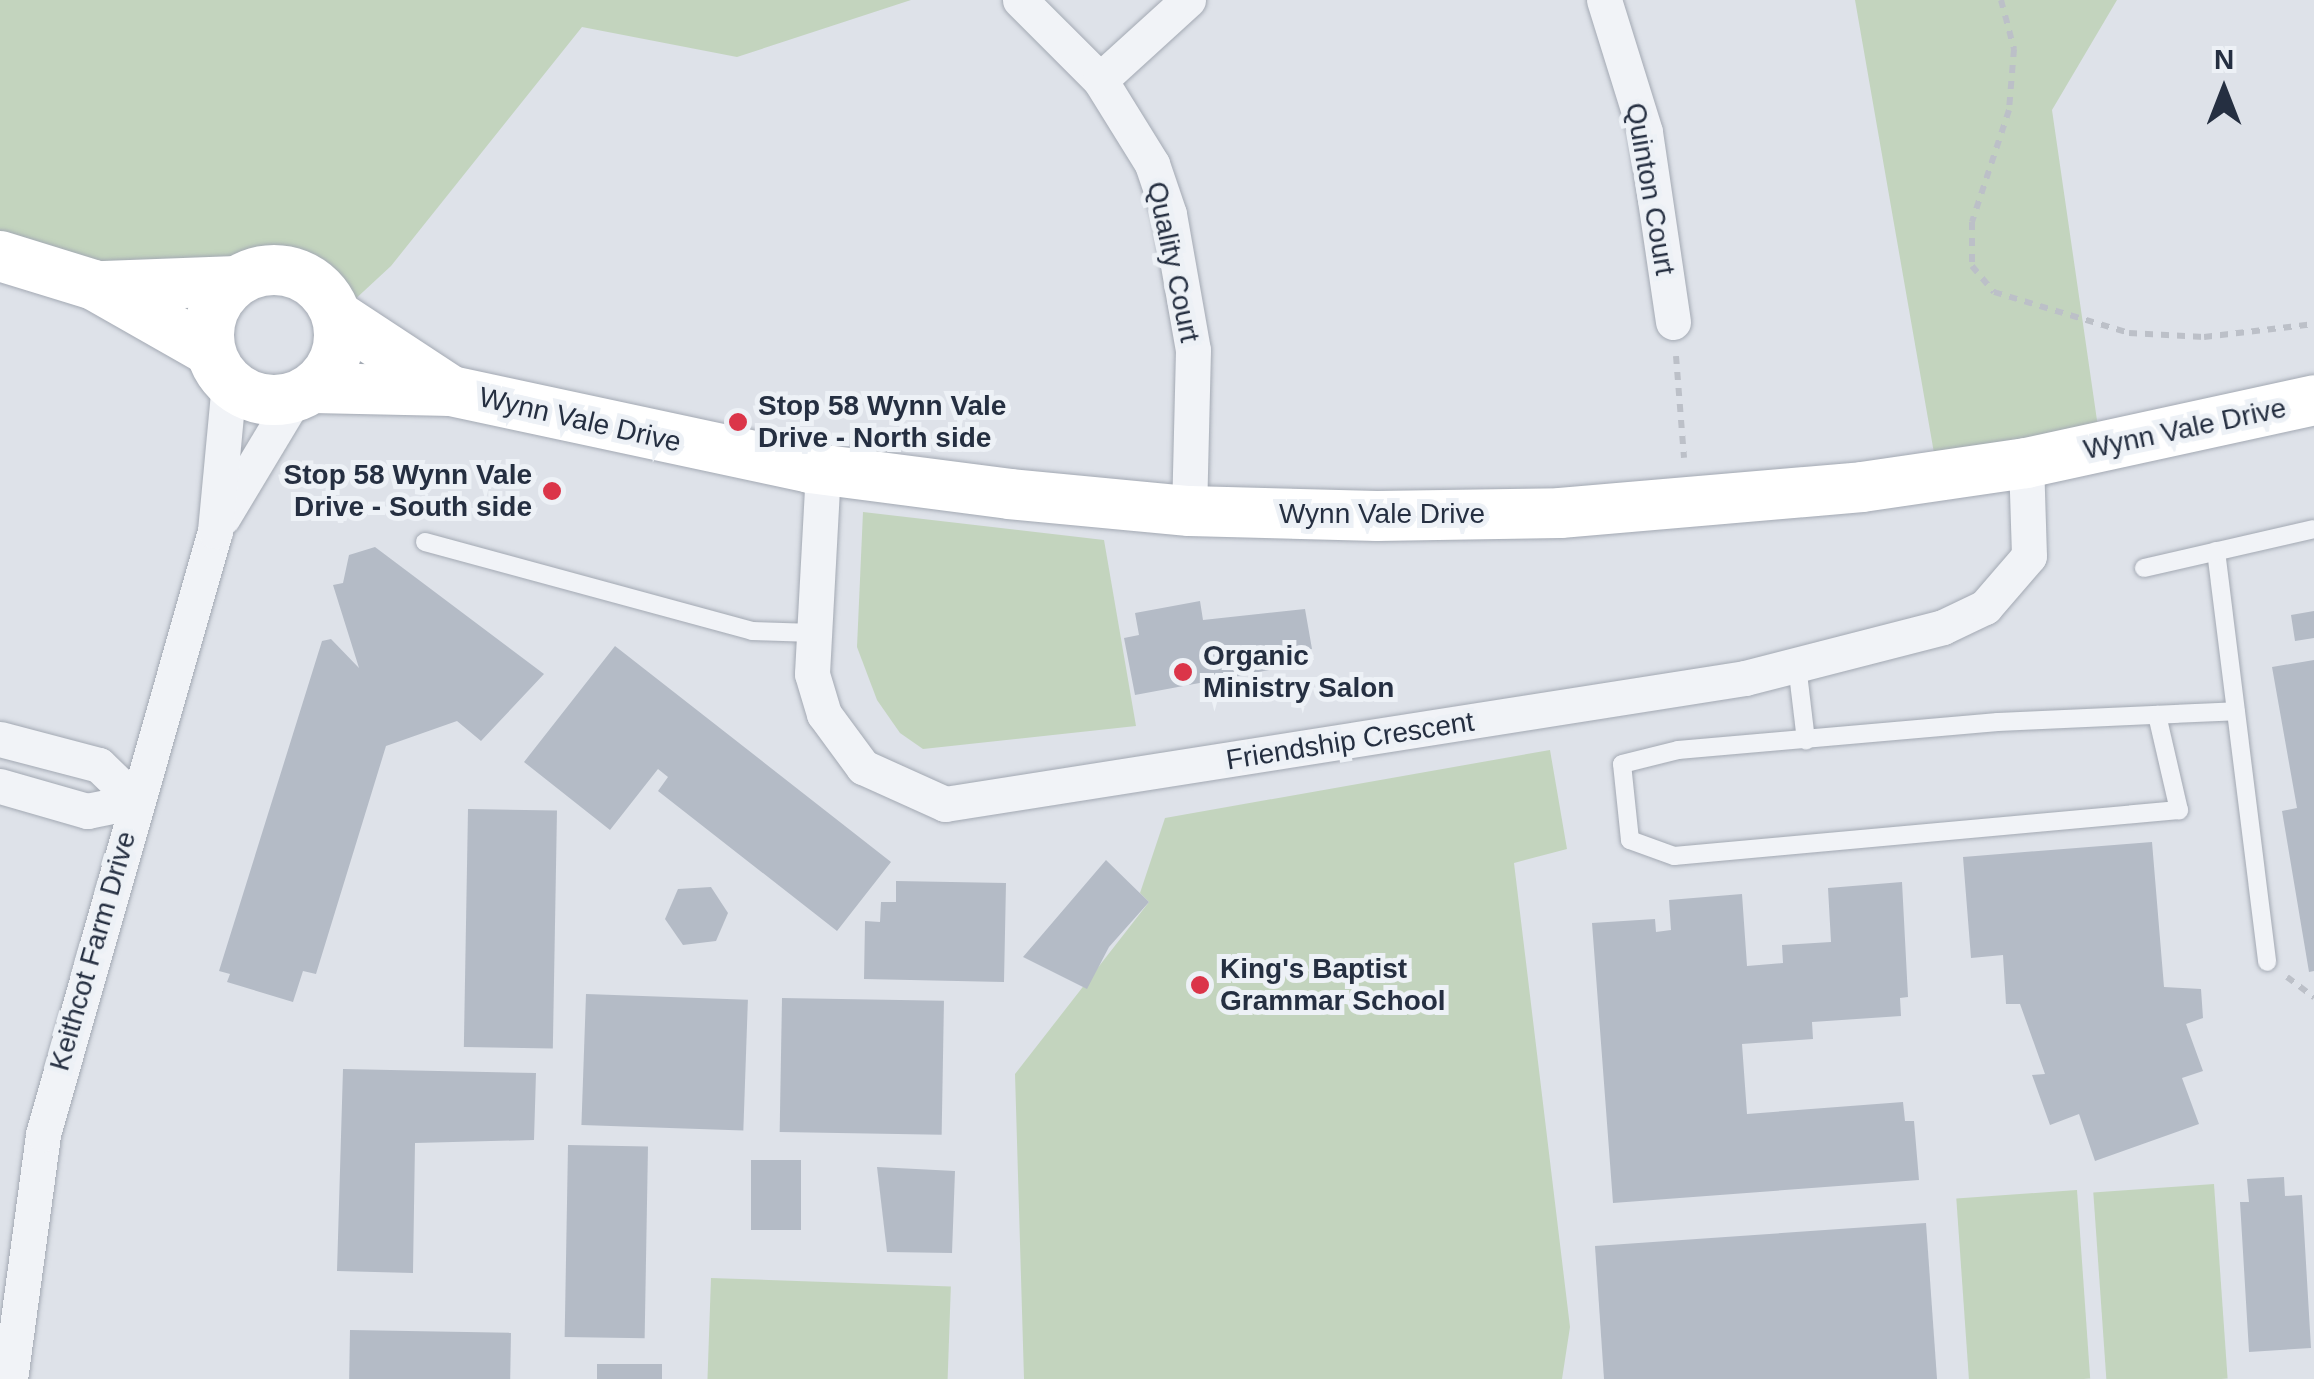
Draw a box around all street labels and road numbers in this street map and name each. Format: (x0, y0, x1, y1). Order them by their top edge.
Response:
street label: Quinton Court (1618, 100, 1682, 278)
street label: Quality Court (1140, 179, 1206, 345)
street label: Wynn Vale Drive (476, 380, 684, 460)
street label: Wynn Vale Drive (2081, 391, 2289, 467)
street label: Wynn Vale Drive (1279, 497, 1485, 531)
street label: Friendship Crescent (1224, 705, 1476, 777)
street label: Keithcot Farm Drive (43, 827, 143, 1075)

